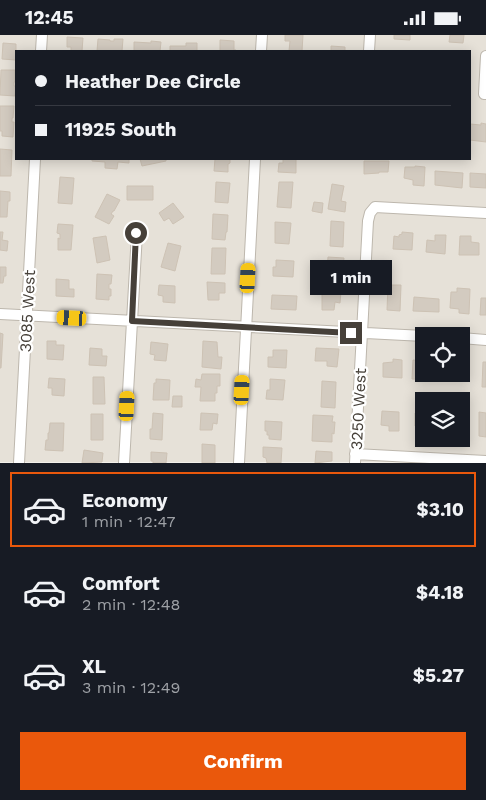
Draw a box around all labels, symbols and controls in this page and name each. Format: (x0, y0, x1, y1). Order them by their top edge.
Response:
text: 12:45 (25, 6, 74, 29)
text: Heather Dee Circle (65, 70, 241, 93)
text: 11925 South (65, 118, 177, 141)
route start (125, 222, 147, 244)
callout: 1 min (310, 261, 392, 295)
car (239, 263, 256, 293)
text: 1 min (330, 268, 372, 287)
street label: 3085 West (16, 269, 39, 353)
car (56, 310, 87, 326)
route end (340, 322, 362, 344)
map controls (415, 327, 470, 447)
button: locate (415, 327, 470, 382)
street label: 3250 West (347, 367, 370, 451)
car (233, 375, 250, 405)
car (118, 391, 135, 421)
button: layers (415, 392, 470, 447)
icon: car (22, 487, 67, 532)
text: Economy (82, 489, 167, 512)
text: $3.10 (417, 498, 464, 521)
text: 1 min · 12:47 (82, 512, 176, 531)
icon: car (22, 570, 67, 615)
text: Comfort (82, 572, 160, 595)
text: $4.18 (416, 581, 464, 604)
text: 2 min · 12:48 (82, 595, 180, 614)
icon: car (22, 653, 67, 698)
text: XL (82, 655, 106, 678)
text: $5.27 (413, 664, 464, 687)
text: 3 min · 12:49 (82, 678, 180, 697)
button: Confirm (20, 732, 466, 790)

